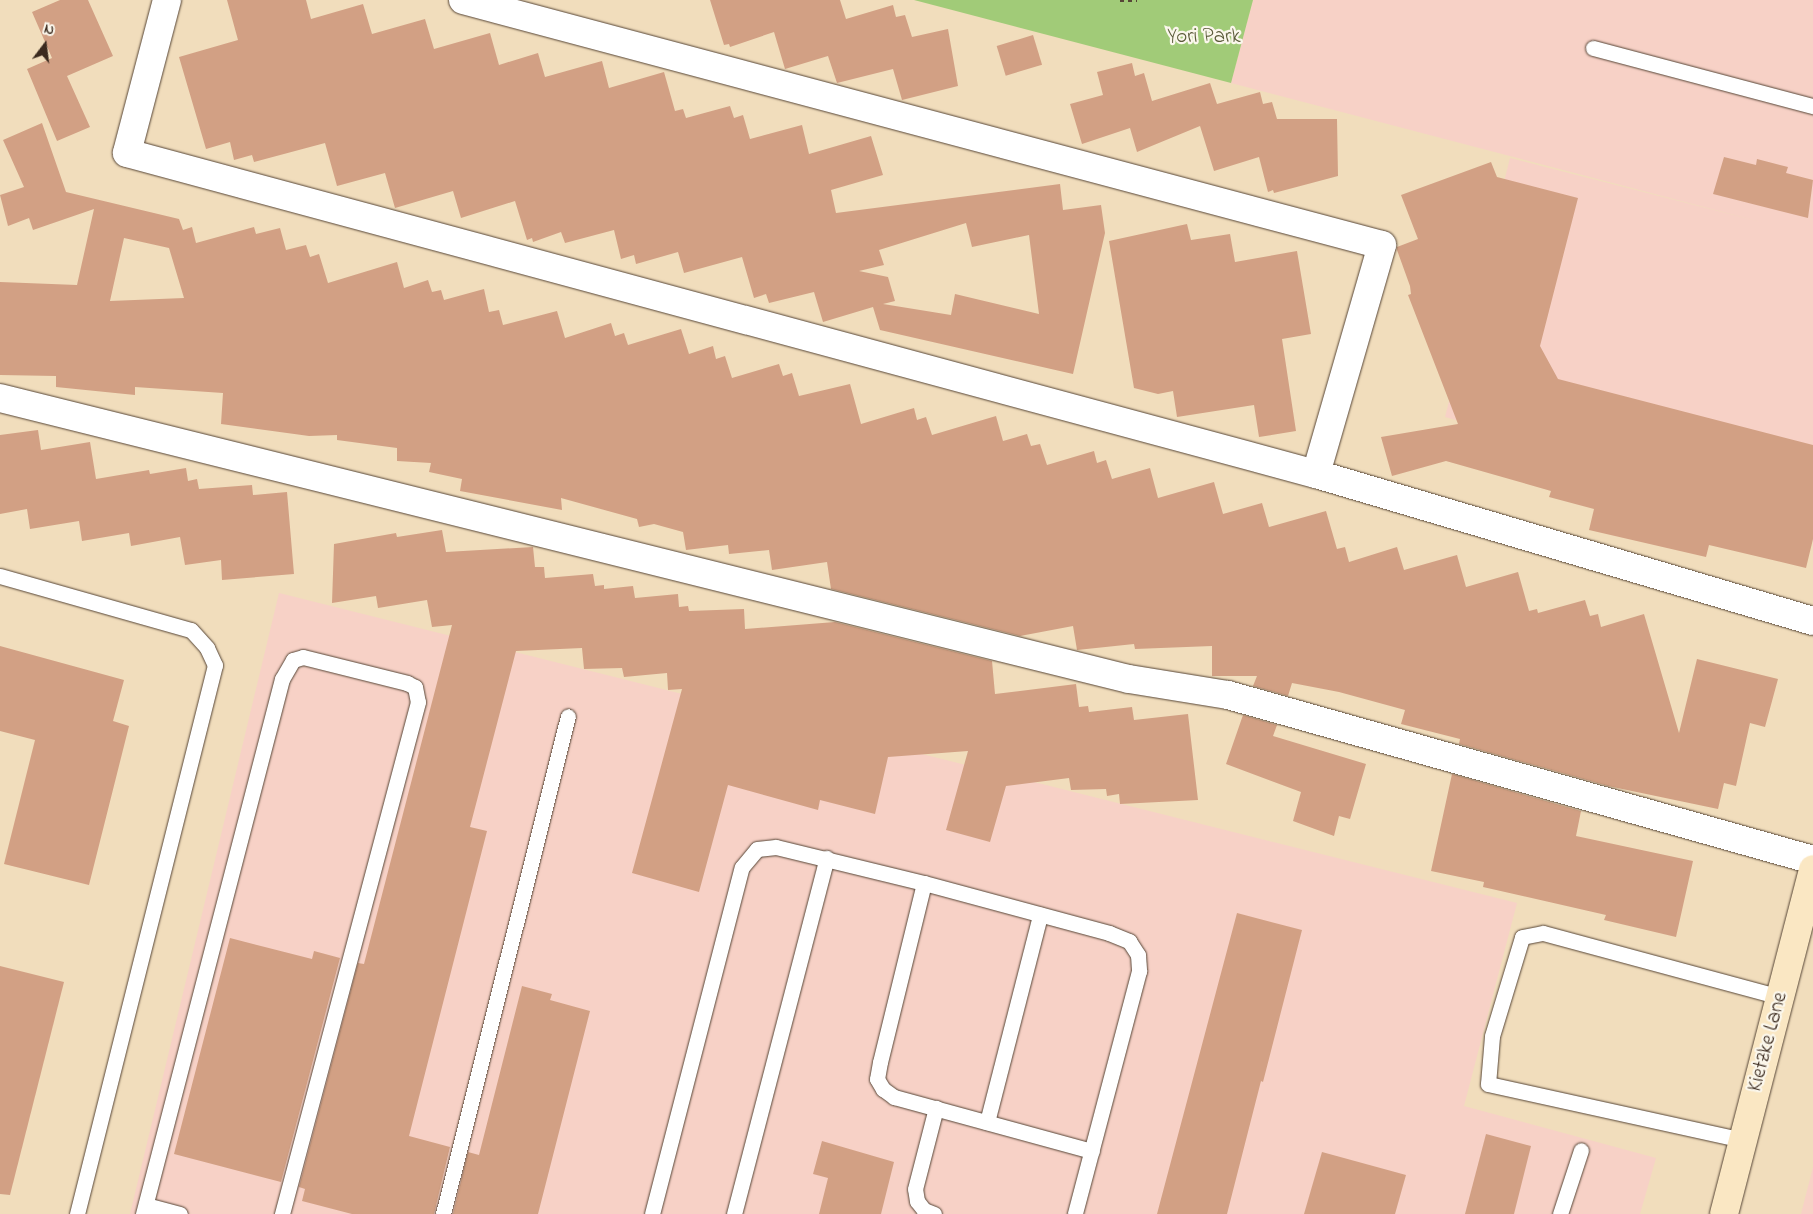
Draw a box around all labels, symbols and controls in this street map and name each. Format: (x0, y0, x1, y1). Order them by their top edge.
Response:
text: N (42, 19, 56, 41)
north arrow (20, 20, 70, 70)
park label: Yori Park (1167, 24, 1241, 50)
street label: Kietzke Lane (1743, 989, 1793, 1095)

